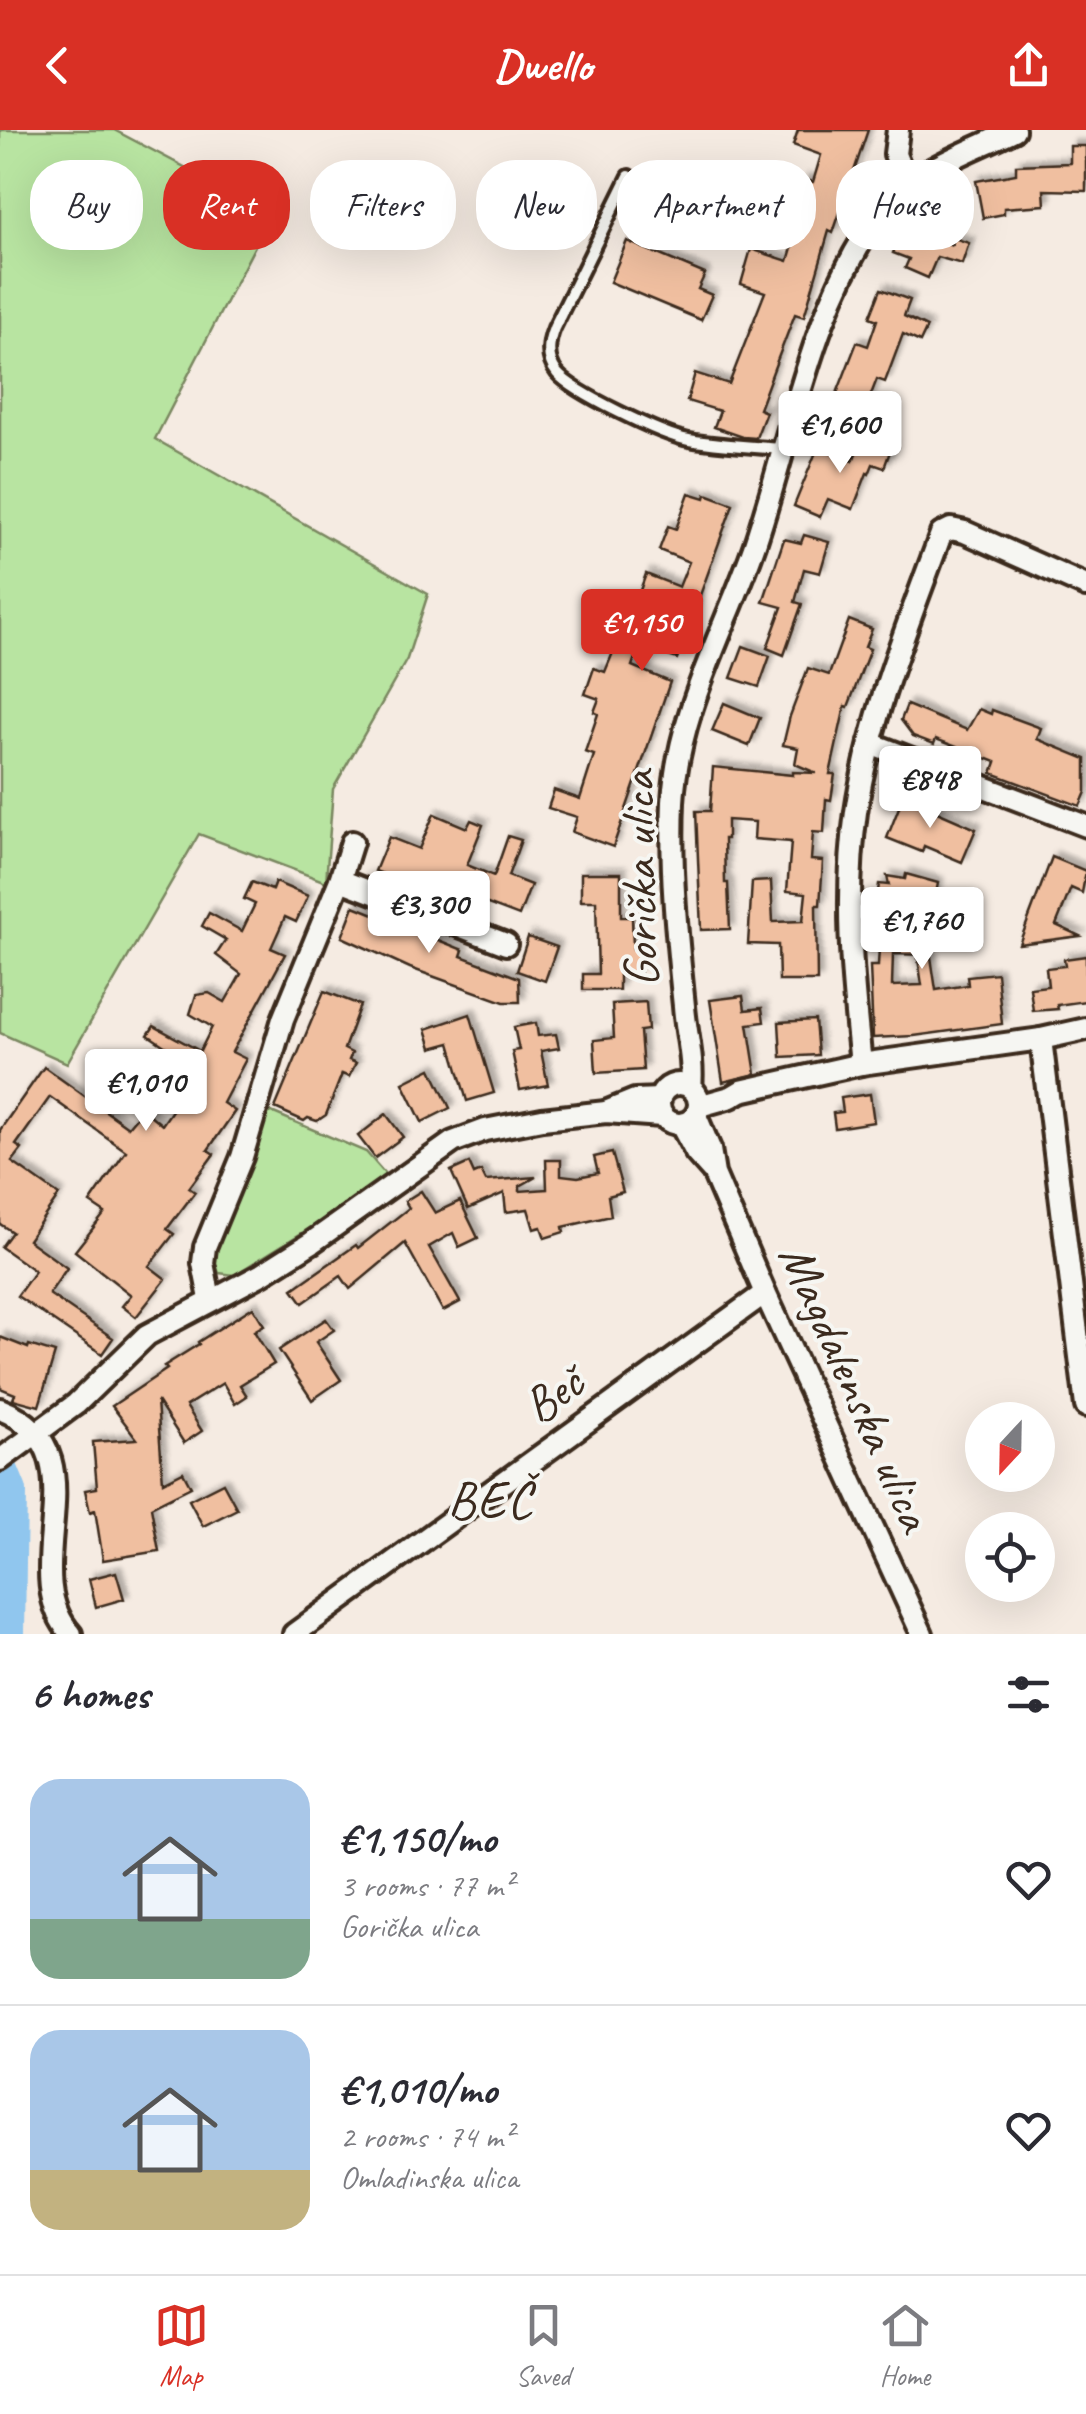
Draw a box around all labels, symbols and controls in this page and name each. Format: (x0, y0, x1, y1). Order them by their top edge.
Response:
text: Dwello (494, 37, 592, 94)
icon: back (30, 38, 85, 93)
icon: share (1001, 38, 1056, 93)
chip: Buy (30, 160, 143, 250)
chip: Rent (163, 160, 290, 250)
chip: Filters (310, 160, 456, 250)
chip: New (476, 160, 597, 250)
chip: Apartment (617, 160, 816, 250)
chip: House (836, 160, 974, 250)
pin: €1,600 (759, 391, 921, 476)
text: €1,600 (800, 403, 880, 444)
pin: €1,150 (561, 589, 723, 674)
text: €1,150 (603, 601, 681, 642)
pin: €848 (871, 746, 989, 831)
text: €848 (901, 758, 959, 799)
street label: Gorička ulica (606, 767, 672, 988)
pin: €3,300 (348, 871, 510, 956)
text: €3,300 (390, 883, 468, 924)
pin: €1,760 (841, 887, 1003, 972)
text: €1,760 (883, 899, 961, 940)
pin: €1,010 (65, 1049, 227, 1134)
text: €1,010 (107, 1061, 185, 1102)
street label: Magdalenska ulica (765, 1234, 949, 1543)
street label: Beč (510, 1347, 601, 1437)
north arrow (965, 1402, 1055, 1492)
map controls (965, 1402, 1055, 1602)
district label: BEČ (447, 1467, 540, 1533)
button: locate (965, 1512, 1055, 1602)
icon: filters (1001, 1667, 1056, 1722)
text: 6 homes (30, 1668, 149, 1721)
text: €1,150/mo (340, 1812, 496, 1865)
icon: home (110, 1819, 230, 1939)
icon: heart (1001, 1852, 1056, 1907)
text: 3 rooms · 77 m² (340, 1865, 513, 1906)
text: Gorička ulica (340, 1906, 478, 1947)
text: €1,010/mo (340, 2063, 497, 2116)
icon: home (110, 2070, 230, 2190)
icon: heart (1001, 2103, 1056, 2158)
text: 2 rooms · 74 m² (340, 2116, 513, 2157)
text: Omladinska ulica (340, 2157, 518, 2198)
tab: Map (154, 2298, 209, 2393)
tab: Saved (516, 2298, 571, 2393)
tab: Home (878, 2298, 933, 2393)

